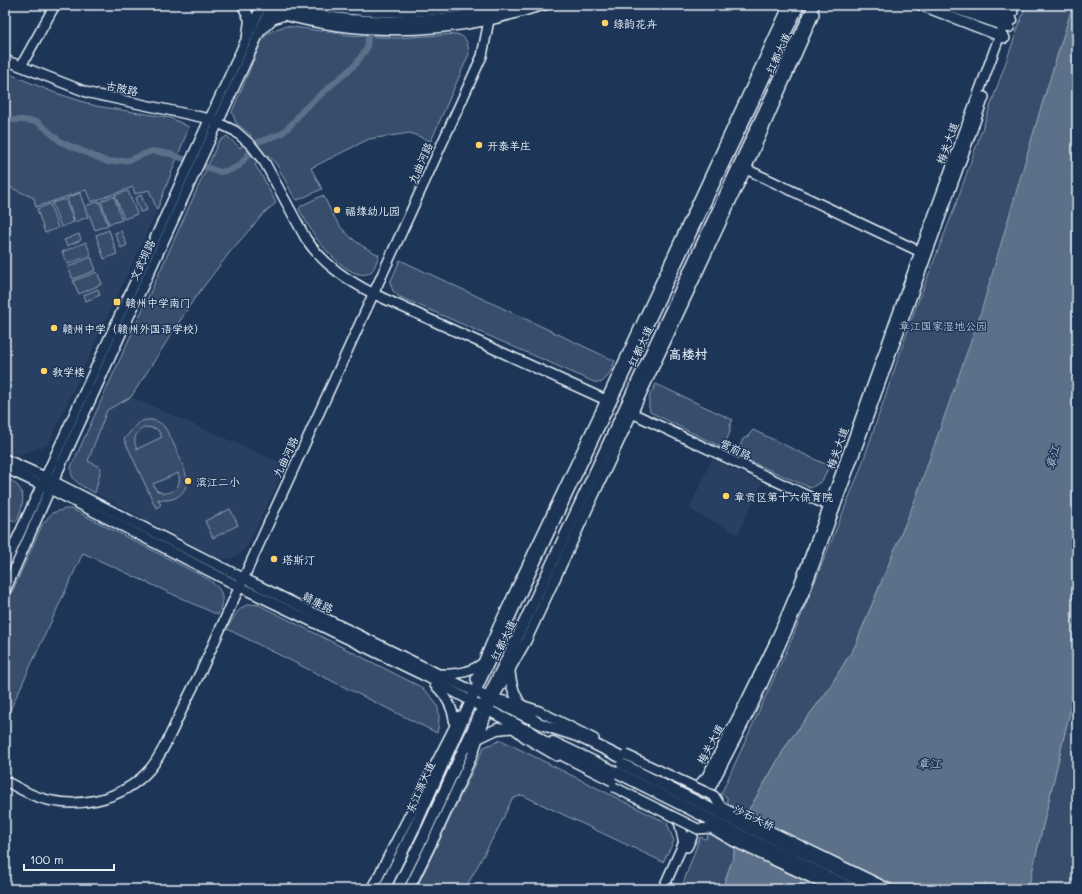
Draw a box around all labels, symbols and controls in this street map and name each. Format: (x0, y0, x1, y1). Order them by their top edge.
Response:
place label: 绿韵花卉 (613, 16, 657, 31)
marker: 绿韵花卉 (600, 18, 610, 28)
street label: 红都大道 (762, 30, 794, 76)
street label: 古陂路 (104, 77, 140, 99)
street label: 梅关大道 (932, 120, 962, 166)
place label: 开泰羊庄 (487, 138, 531, 153)
street label: 九曲河路 (404, 140, 436, 186)
marker: 开泰羊庄 (474, 140, 484, 150)
place label: 福缘幼儿园 (345, 203, 400, 218)
marker: 福缘幼儿园 (332, 205, 342, 215)
street label: 文武坝路 (126, 237, 158, 283)
place label: 赣州中学南门 (125, 295, 191, 310)
marker: 赣州中学南门 (112, 297, 122, 307)
park label: 章江国家湿地公园 (899, 318, 987, 333)
place label: 赣州中学（赣州外国语学校） (62, 321, 205, 336)
marker: 赣州中学（赣州外国语学校） (49, 323, 59, 333)
street label: 红都大道 (624, 323, 656, 369)
district label: 高楼村 (668, 345, 708, 362)
place label: 教学楼 (52, 364, 85, 379)
marker: 教学楼 (39, 366, 49, 376)
street label: 梅关大道 (822, 425, 852, 471)
street label: 九曲河路 (269, 434, 301, 480)
street label: 营前路 (718, 435, 754, 463)
water label: 章江 (1041, 442, 1063, 471)
place label: 滨江二小 (196, 474, 240, 489)
marker: 滨江二小 (183, 476, 193, 486)
place label: 章贡区第十六保育院 (734, 489, 833, 504)
marker: 章贡区第十六保育院 (721, 491, 731, 501)
place label: 塔斯汀 (282, 552, 315, 567)
marker: 塔斯汀 (269, 554, 279, 564)
street label: 赣康路 (300, 588, 336, 616)
street label: 红都大道 (487, 617, 519, 663)
street label: 梅关大道 (693, 721, 727, 767)
water label: 章江 (917, 755, 942, 771)
street label: 东江源大道 (402, 759, 438, 815)
street label: 沙石大桥 (731, 801, 777, 833)
scale bar (24, 846, 114, 872)
text: 100 m (30, 851, 64, 867)

